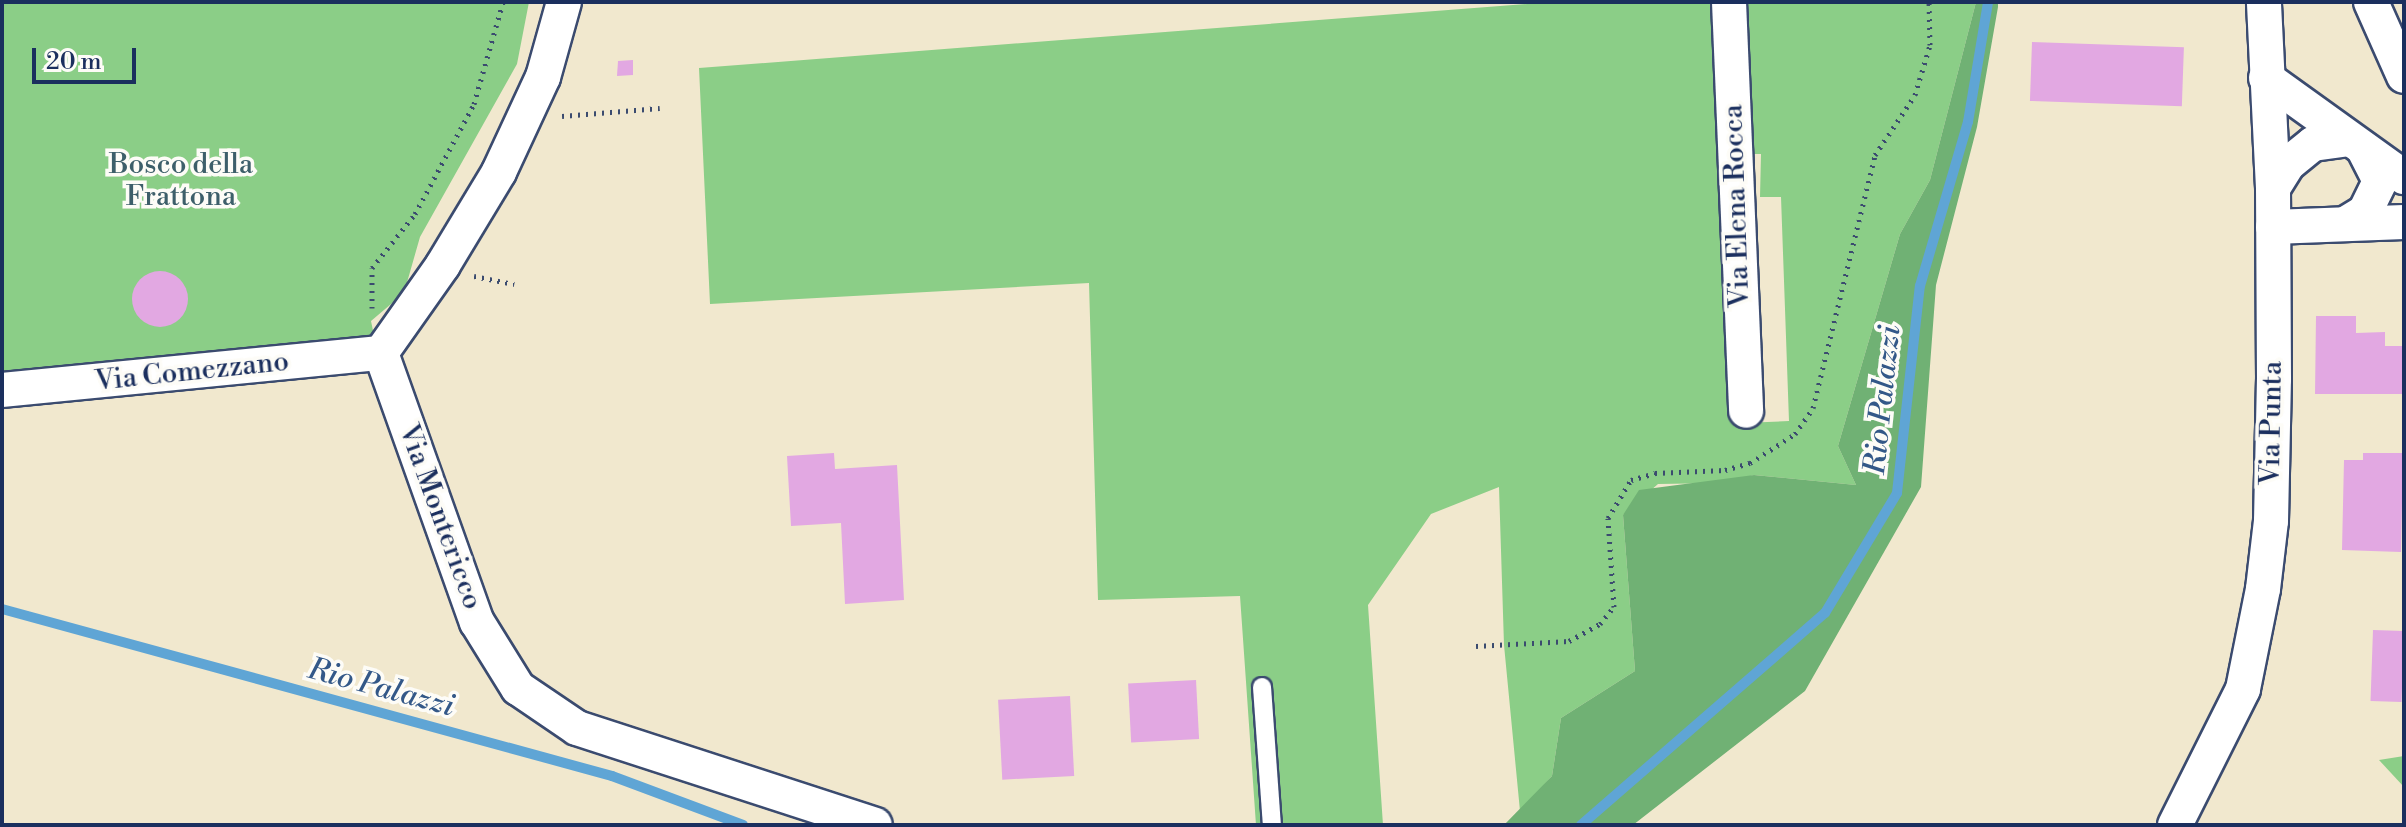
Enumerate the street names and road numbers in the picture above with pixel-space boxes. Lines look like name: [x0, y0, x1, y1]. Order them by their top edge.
street label: Via Elena Rocca: [1717, 104, 1757, 308]
street label: Via Comezzano: [93, 345, 291, 399]
street label: Via Punta: [2254, 361, 2290, 485]
street label: Via Montericco: [391, 420, 489, 614]

